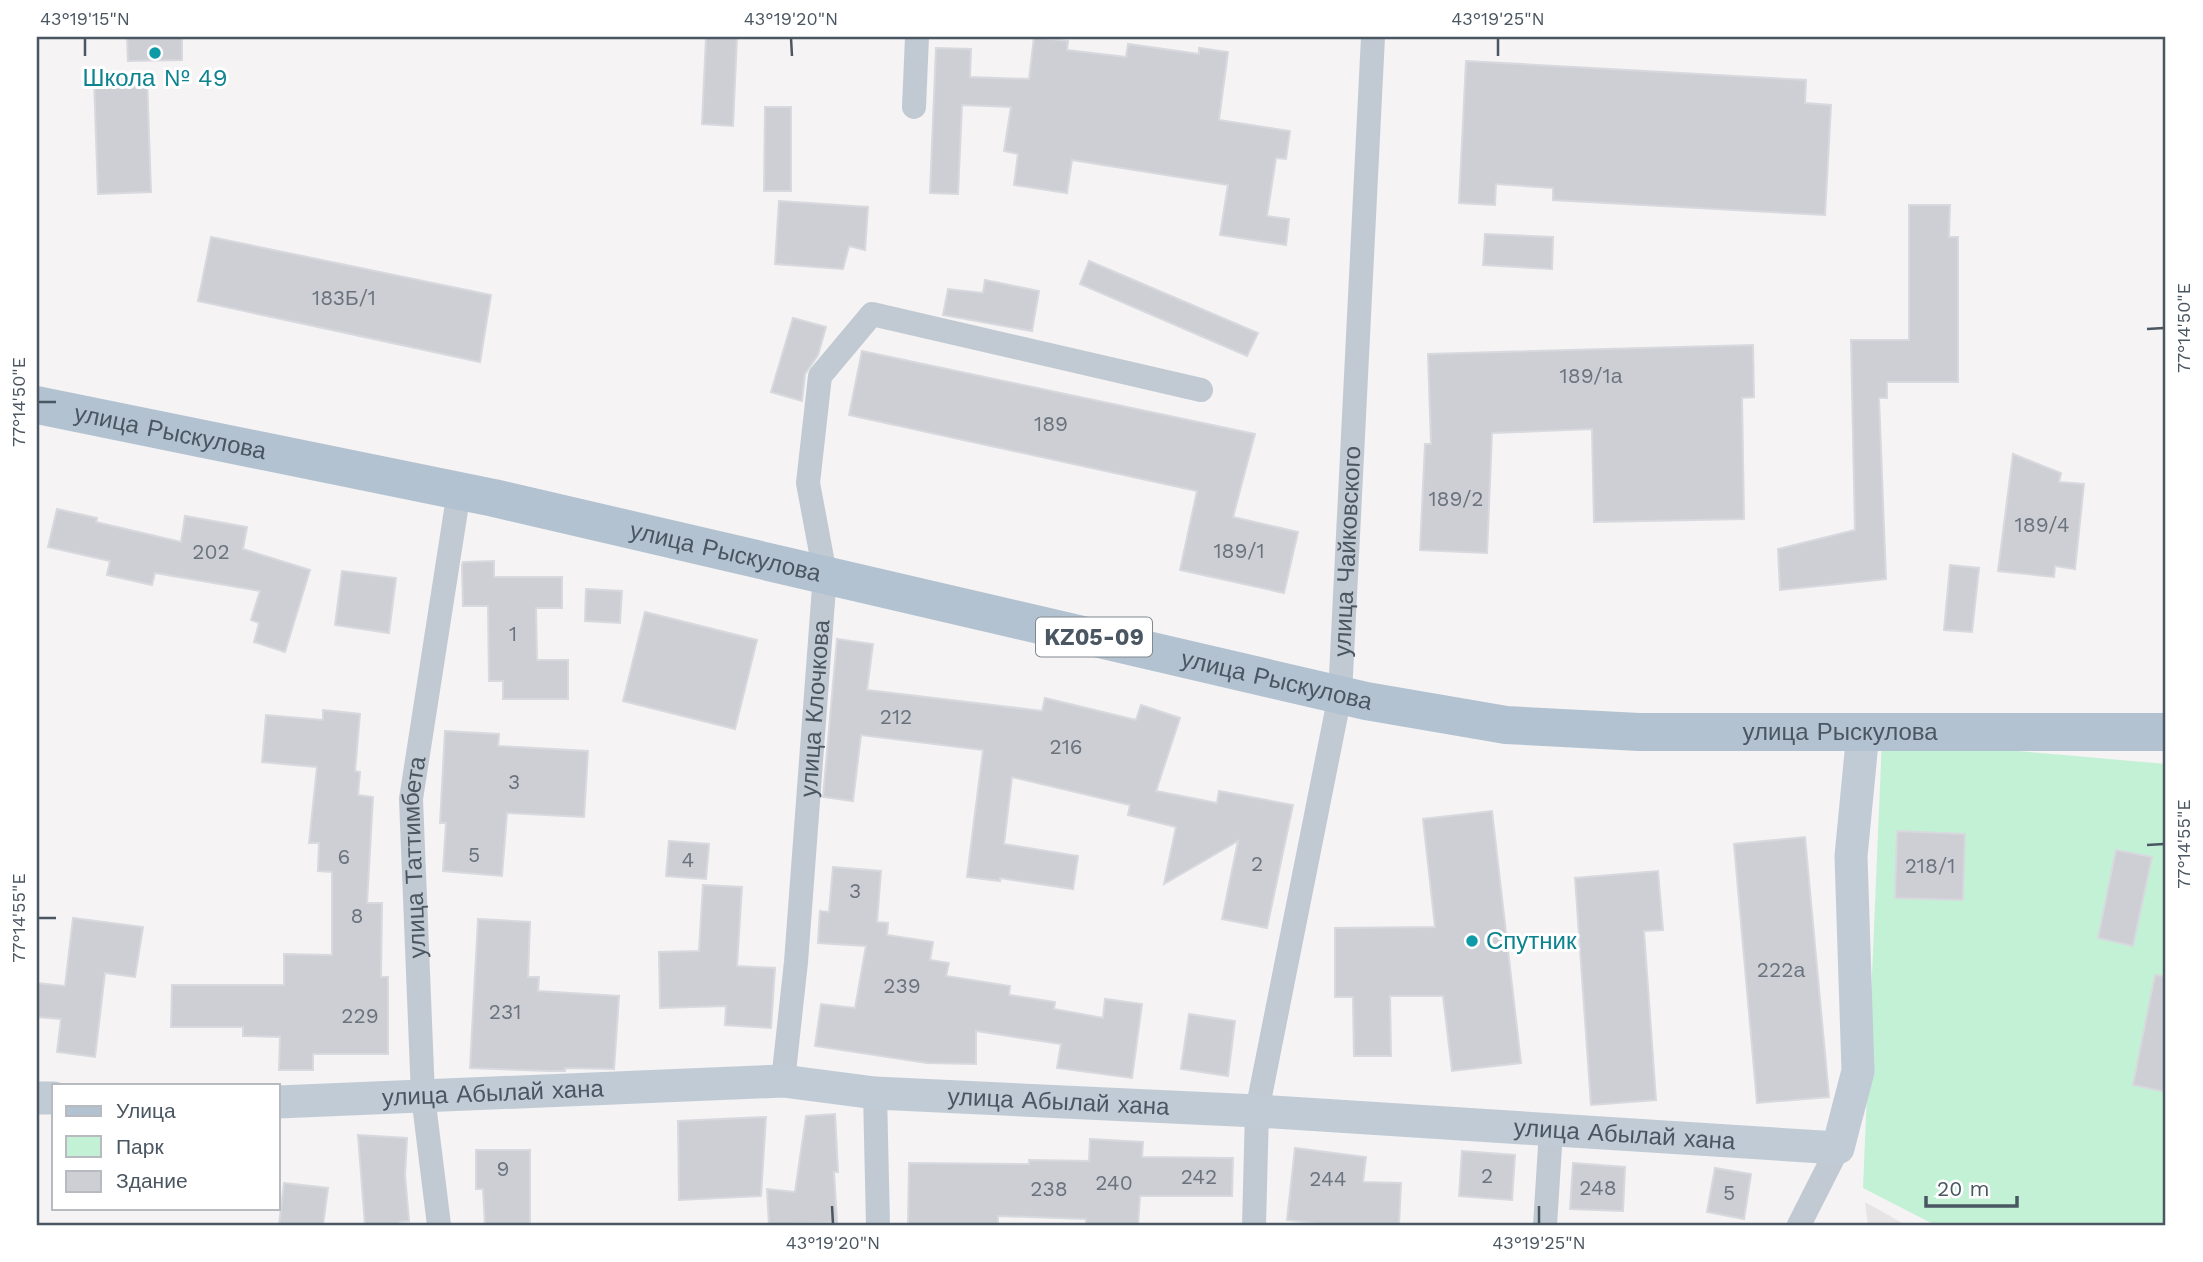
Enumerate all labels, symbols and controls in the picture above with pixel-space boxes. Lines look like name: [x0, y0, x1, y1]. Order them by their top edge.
text: 43°19'15"N: [40, 8, 130, 29]
text: 43°19'20"N: [744, 8, 838, 29]
text: 43°19'25"N: [1451, 8, 1545, 29]
marker: Школа № 49: [147, 45, 163, 61]
place label: Школа № 49: [82, 64, 228, 92]
text: 77°14'50"E: [2173, 283, 2194, 373]
house number: 183Б/1: [312, 285, 376, 310]
text: 77°14'50"E: [8, 357, 29, 447]
house number: 189/1а: [1560, 363, 1623, 388]
street label: улица Рыскулова: [72, 399, 269, 465]
house number: 189: [1034, 411, 1068, 436]
street label: улица Чайковского: [1328, 445, 1366, 658]
house number: 189/2: [1428, 486, 1484, 511]
house number: 189/4: [2015, 512, 2069, 537]
street label: улица Рыскулова: [627, 516, 824, 588]
house number: 189/1: [1213, 538, 1265, 563]
house number: 202: [192, 539, 230, 564]
street label: улица Клочкова: [794, 618, 836, 798]
road number: KZ05-09: [1036, 618, 1152, 656]
house number: 1: [509, 621, 517, 646]
street label: улица Рыскулова: [1178, 644, 1376, 716]
house number: 212: [880, 704, 912, 729]
street label: улица Рыскулова: [1742, 718, 1938, 746]
house number: 216: [1049, 734, 1083, 759]
street label: улица Таттимбета: [397, 754, 432, 959]
house number: 3: [508, 769, 520, 794]
text: 77°14'55"E: [2173, 799, 2194, 889]
house number: 5: [468, 842, 480, 867]
house number: 6: [338, 844, 350, 869]
house number: 4: [682, 847, 694, 872]
house number: 2: [1251, 851, 1263, 876]
house number: 218/1: [1905, 853, 1955, 878]
text: 77°14'55"E: [8, 873, 29, 963]
house number: 3: [849, 878, 861, 903]
house number: 8: [351, 903, 363, 928]
place label: Спутник: [1486, 927, 1577, 955]
marker: Спутник: [1464, 933, 1480, 949]
house number: 222а: [1757, 957, 1806, 982]
house number: 239: [883, 973, 921, 998]
house number: 231: [489, 999, 521, 1024]
house number: 229: [341, 1003, 379, 1028]
street label: улица Абылай хана: [381, 1074, 605, 1112]
street label: улица Абылай хана: [947, 1082, 1171, 1121]
legend: [52, 1084, 280, 1210]
text: Улица: [116, 1098, 176, 1123]
street label: улица Абылай хана: [1513, 1113, 1737, 1155]
text: Парк: [116, 1134, 164, 1159]
house number: 9: [497, 1156, 509, 1181]
house number: 2: [1481, 1163, 1493, 1188]
house number: 242: [1181, 1164, 1217, 1189]
scale bar: [1926, 1164, 2018, 1208]
house number: 244: [1309, 1166, 1347, 1191]
text: Здание: [116, 1168, 188, 1193]
house number: 240: [1095, 1170, 1133, 1195]
house number: 248: [1579, 1175, 1617, 1200]
house number: 238: [1030, 1176, 1068, 1201]
text: 20 m: [1937, 1176, 1989, 1201]
house number: 5: [1723, 1180, 1735, 1205]
text: 43°19'20"N: [786, 1232, 880, 1253]
text: 43°19'25"N: [1492, 1232, 1586, 1253]

